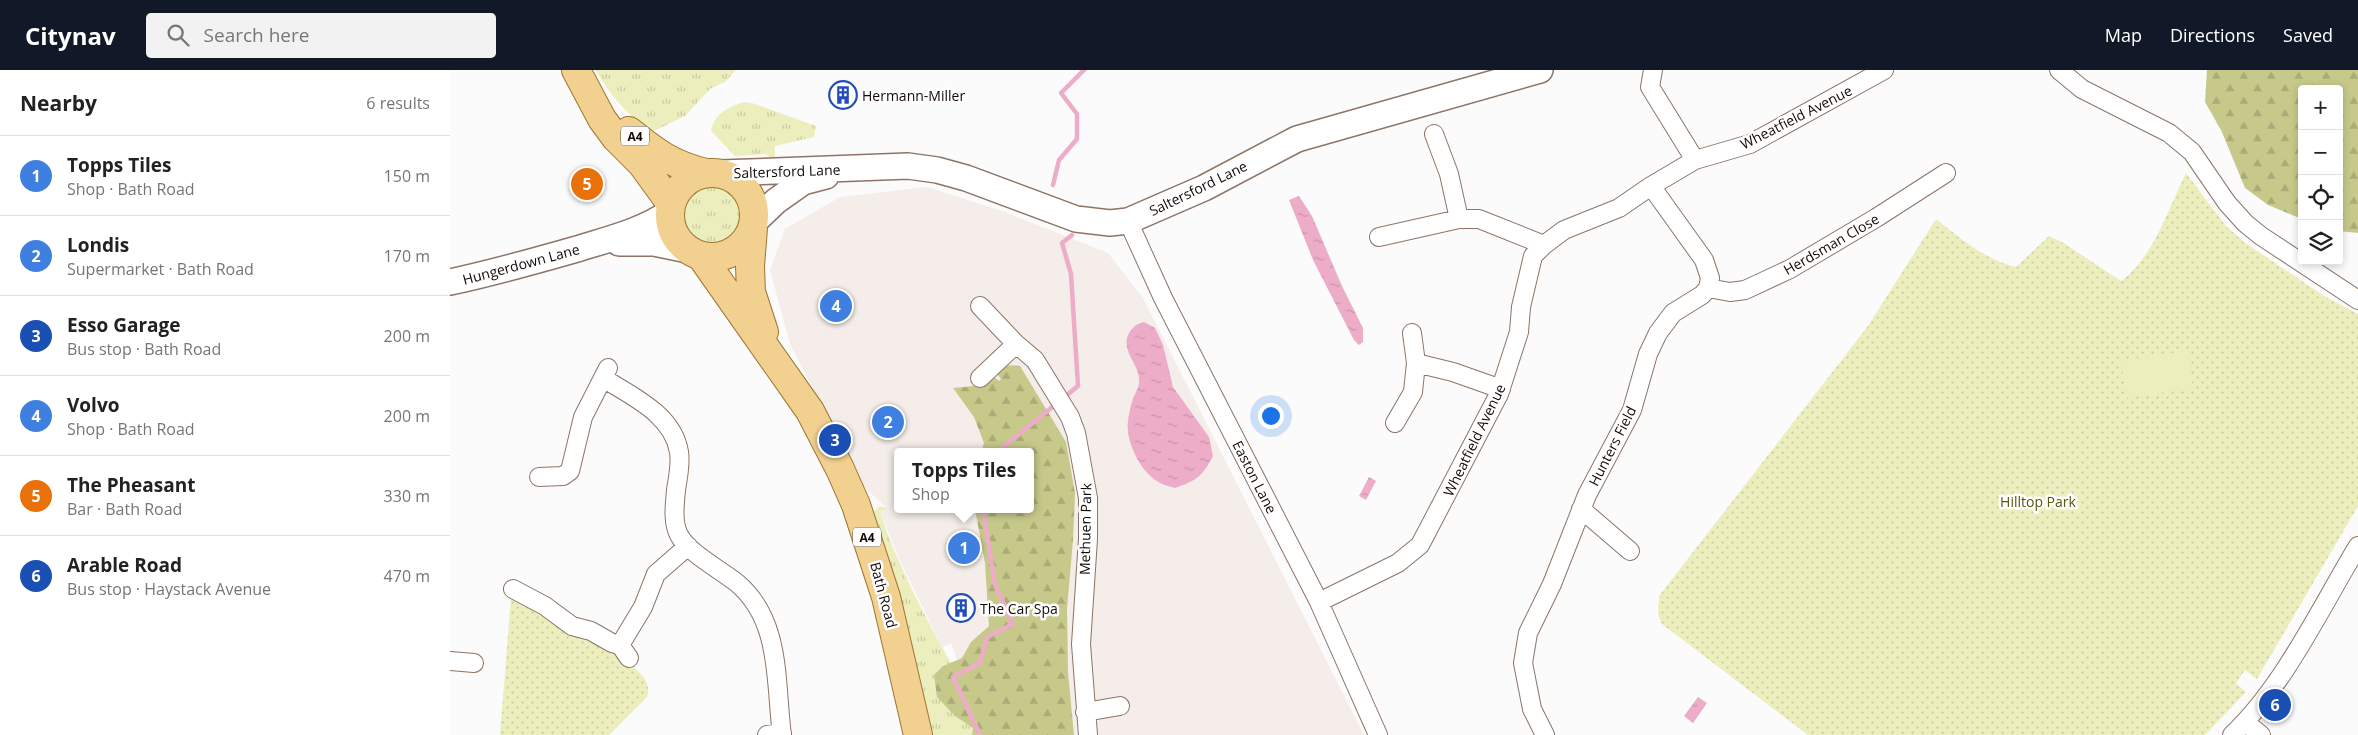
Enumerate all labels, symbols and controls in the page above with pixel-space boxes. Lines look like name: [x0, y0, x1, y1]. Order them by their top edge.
search box: [146, 13, 496, 58]
text: Citynav: [25, 19, 116, 52]
icon: search: [164, 21, 192, 49]
text: Search here: [204, 22, 309, 48]
text: Map: [2105, 23, 2142, 47]
text: Directions: [2170, 23, 2255, 47]
text: Saved: [2283, 23, 2333, 47]
building icon: Hermann-Miller: [828, 80, 858, 110]
street label: Wheatfield Avenue: [1737, 81, 1855, 153]
map controls: [2298, 85, 2343, 265]
button: +: [2298, 85, 2343, 130]
place label: Hermann-Miller: [862, 86, 965, 105]
text: Nearby: [20, 89, 97, 117]
text: 6 results: [366, 92, 430, 114]
road number: A4: [621, 126, 649, 146]
button: −: [2298, 130, 2343, 175]
text: Topps Tiles: [67, 152, 171, 178]
street label: Saltersford Lane: [1146, 156, 1250, 220]
street label: Saltersford Lane: [733, 160, 841, 182]
text: 1: [31, 165, 41, 187]
text: 150 m: [384, 165, 430, 187]
pin: 5: [571, 165, 603, 203]
button: locate: [2298, 175, 2343, 220]
text: Shop · Bath Road: [67, 178, 195, 200]
street label: Herdsman Close: [1780, 209, 1882, 279]
button: layers: [2298, 220, 2343, 265]
text: Londis: [67, 232, 129, 258]
street label: Hungerdown Lane: [460, 239, 582, 289]
text: 2: [31, 245, 41, 267]
text: 170 m: [384, 245, 430, 267]
text: Supermarket · Bath Road: [67, 258, 254, 280]
pin: 4: [820, 287, 852, 325]
text: Esso Garage: [67, 312, 181, 338]
text: 3: [31, 325, 41, 347]
text: 200 m: [384, 325, 430, 347]
text: Bus stop · Bath Road: [67, 338, 221, 360]
street label: Wheatfield Avenue: [1439, 381, 1509, 499]
text: Volvo: [67, 392, 119, 418]
pin: 2: [872, 403, 904, 441]
your location: [1258, 403, 1284, 429]
street label: Hunters Field: [1584, 403, 1640, 489]
text: 4: [31, 405, 41, 427]
text: 200 m: [384, 405, 430, 427]
text: Shop · Bath Road: [67, 418, 195, 440]
pin: 3: [819, 421, 851, 459]
street label: Easton Lane: [1229, 437, 1282, 517]
popup: [894, 448, 1034, 513]
text: Topps Tiles: [912, 457, 1016, 483]
text: The Pheasant: [67, 472, 195, 498]
street label: Methuen Park: [1075, 482, 1095, 575]
text: Shop: [912, 483, 950, 505]
text: 5: [31, 485, 41, 507]
text: 330 m: [384, 485, 430, 507]
park label: Hilltop Park: [2000, 492, 2077, 511]
text: Bar · Bath Road: [67, 498, 182, 520]
road number: A4: [853, 528, 881, 547]
pin: 1: [948, 529, 980, 567]
text: Arable Road: [67, 552, 182, 578]
street label: Bath Road: [866, 560, 902, 630]
text: 6: [31, 565, 41, 587]
text: 470 m: [384, 565, 430, 587]
text: Bus stop · Haystack Avenue: [67, 578, 271, 600]
building icon: The Car Spa: [946, 593, 976, 623]
place label: The Car Spa: [980, 599, 1058, 618]
pin: 6: [2259, 686, 2291, 724]

